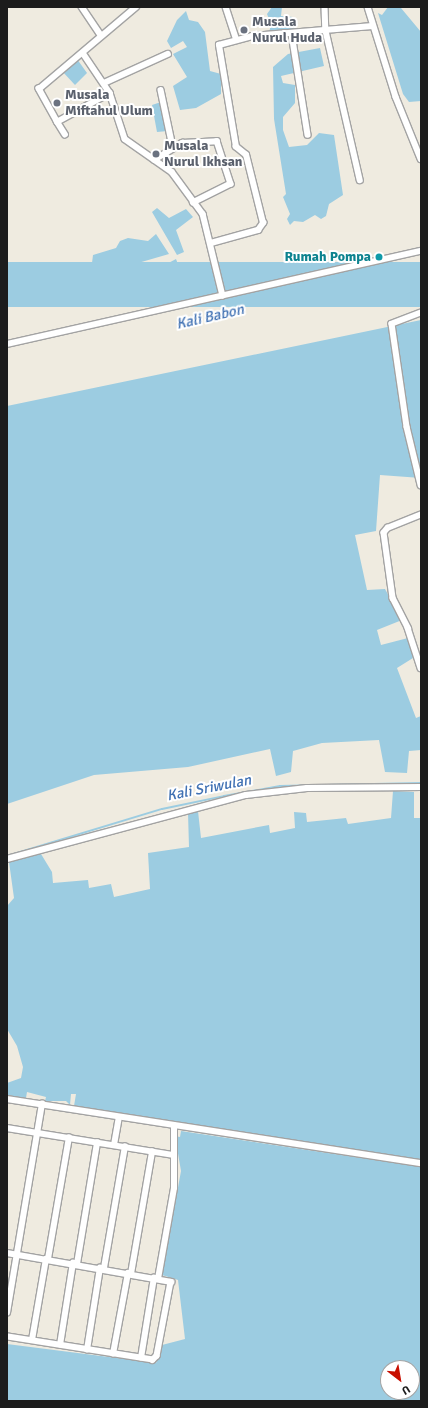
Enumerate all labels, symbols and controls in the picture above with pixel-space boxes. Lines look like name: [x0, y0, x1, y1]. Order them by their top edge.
place label: Musala Nurul Huda: [252, 14, 322, 46]
marker: Musala Nurul Huda: [239, 25, 249, 35]
place label: Musala Miftahul Ulum: [65, 87, 153, 120]
marker: Musala Miftahul Ulum: [52, 98, 62, 108]
place label: Musala Nurul Ikhsan: [164, 138, 243, 170]
marker: Musala Nurul Ikhsan: [151, 149, 161, 159]
place label: Rumah Pompa: [285, 249, 371, 265]
marker: Rumah Pompa: [374, 252, 384, 262]
water label: Kali Babon: [174, 300, 246, 334]
water label: Kali Sriwulan: [165, 771, 253, 805]
north arrow: [380, 1360, 420, 1400]
text: U: [399, 1382, 412, 1397]

